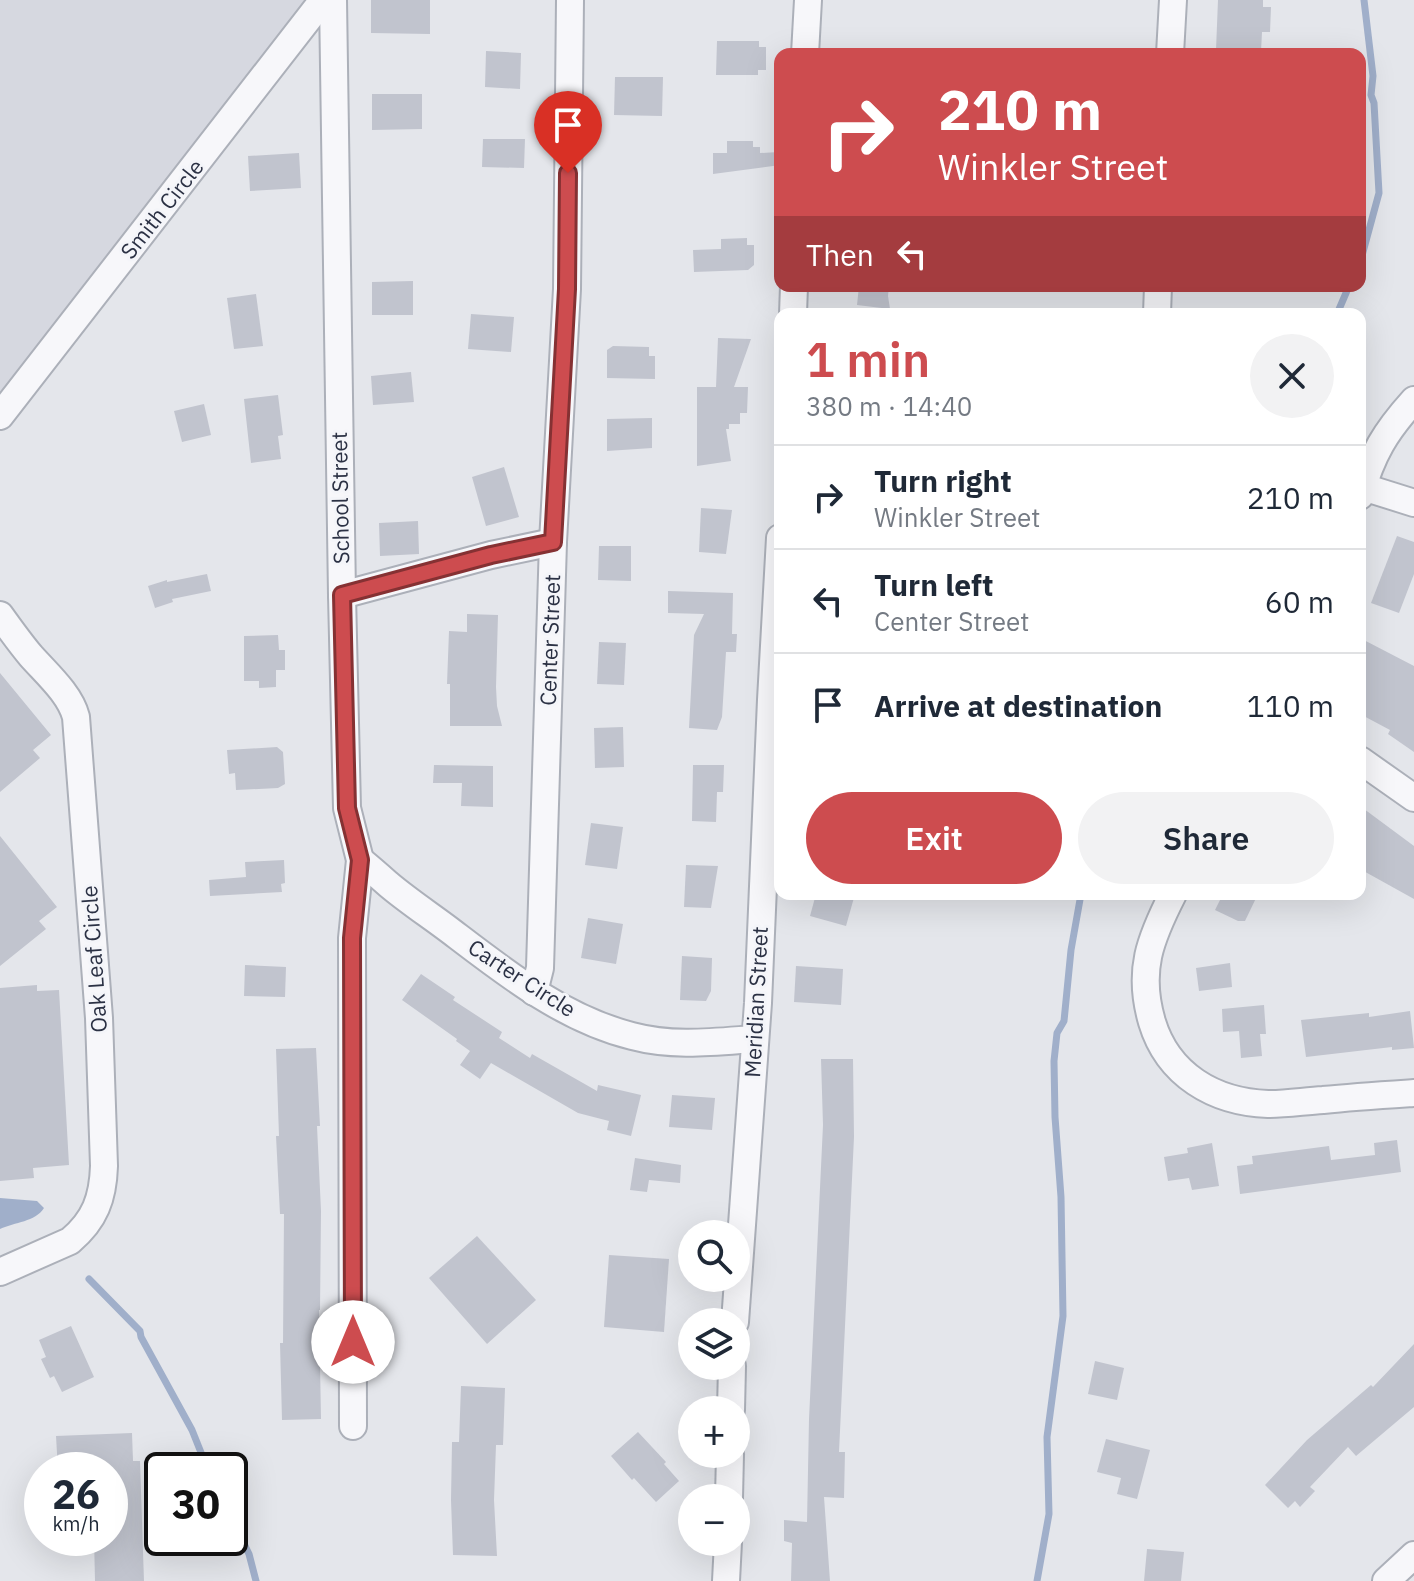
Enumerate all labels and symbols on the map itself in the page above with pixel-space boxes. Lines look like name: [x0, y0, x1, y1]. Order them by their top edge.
pin: [534, 91, 602, 173]
street label: Smith Circle: [113, 153, 210, 265]
street label: School Street: [324, 432, 355, 565]
street label: Center Street: [533, 574, 566, 706]
street label: Oak Leaf Circle: [74, 885, 113, 1034]
street label: Meridian Street: [737, 926, 774, 1078]
street label: Carter Circle: [463, 932, 582, 1023]
position arrow: [311, 1300, 395, 1384]
speed limit sign: 30: [144, 1452, 248, 1556]

